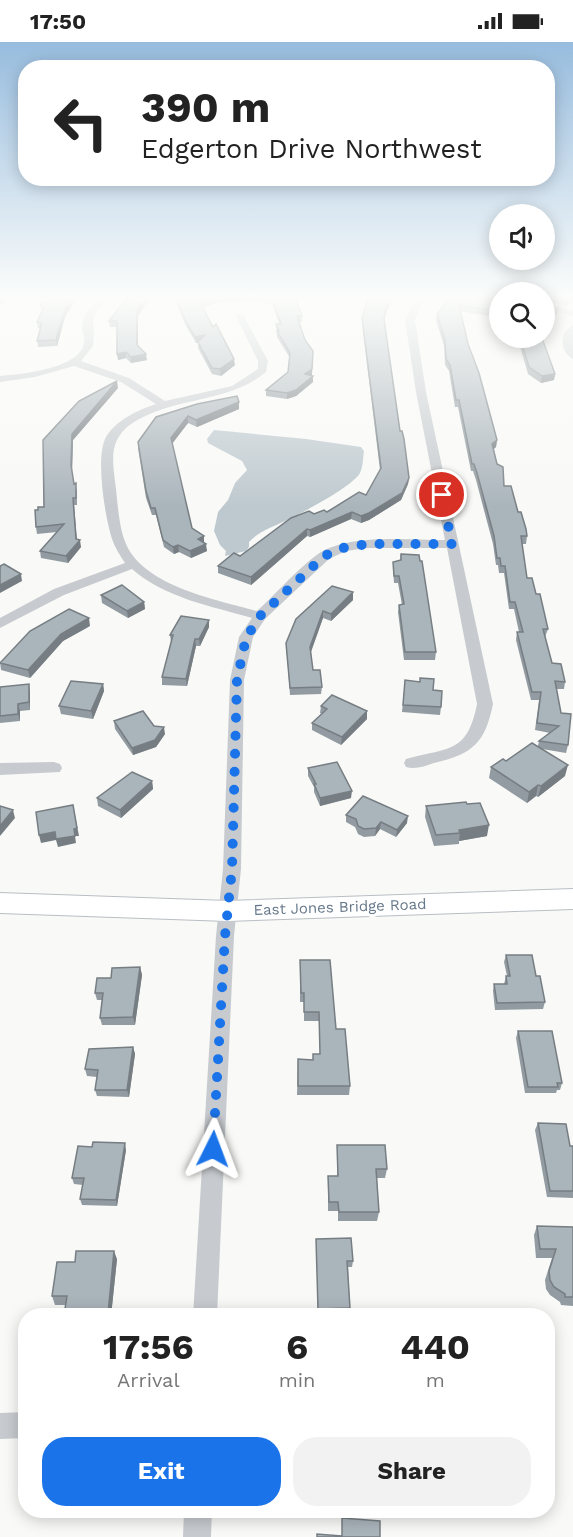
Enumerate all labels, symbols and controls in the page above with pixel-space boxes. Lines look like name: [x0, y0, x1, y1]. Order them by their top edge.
text: 17:50: [30, 9, 86, 34]
text: 390 m: [141, 83, 270, 132]
icon: left: [42, 84, 120, 162]
text: Edgerton Drive Northwest: [141, 133, 482, 165]
map controls: [489, 204, 555, 348]
button: sound: [489, 204, 555, 270]
button: search: [489, 282, 555, 348]
pin: [416, 469, 467, 520]
icon: arrive: [425, 478, 458, 511]
street label: East Jones Bridge Road: [253, 895, 427, 919]
position arrow: [181, 1117, 245, 1181]
text: 17:56: [103, 1326, 194, 1368]
text: 6: [286, 1326, 308, 1368]
text: 440: [400, 1326, 470, 1368]
text: Arrival: [117, 1368, 180, 1392]
text: min: [279, 1368, 315, 1392]
text: m: [426, 1368, 445, 1392]
button: Exit: [42, 1437, 281, 1506]
button: Share: [293, 1437, 531, 1506]

